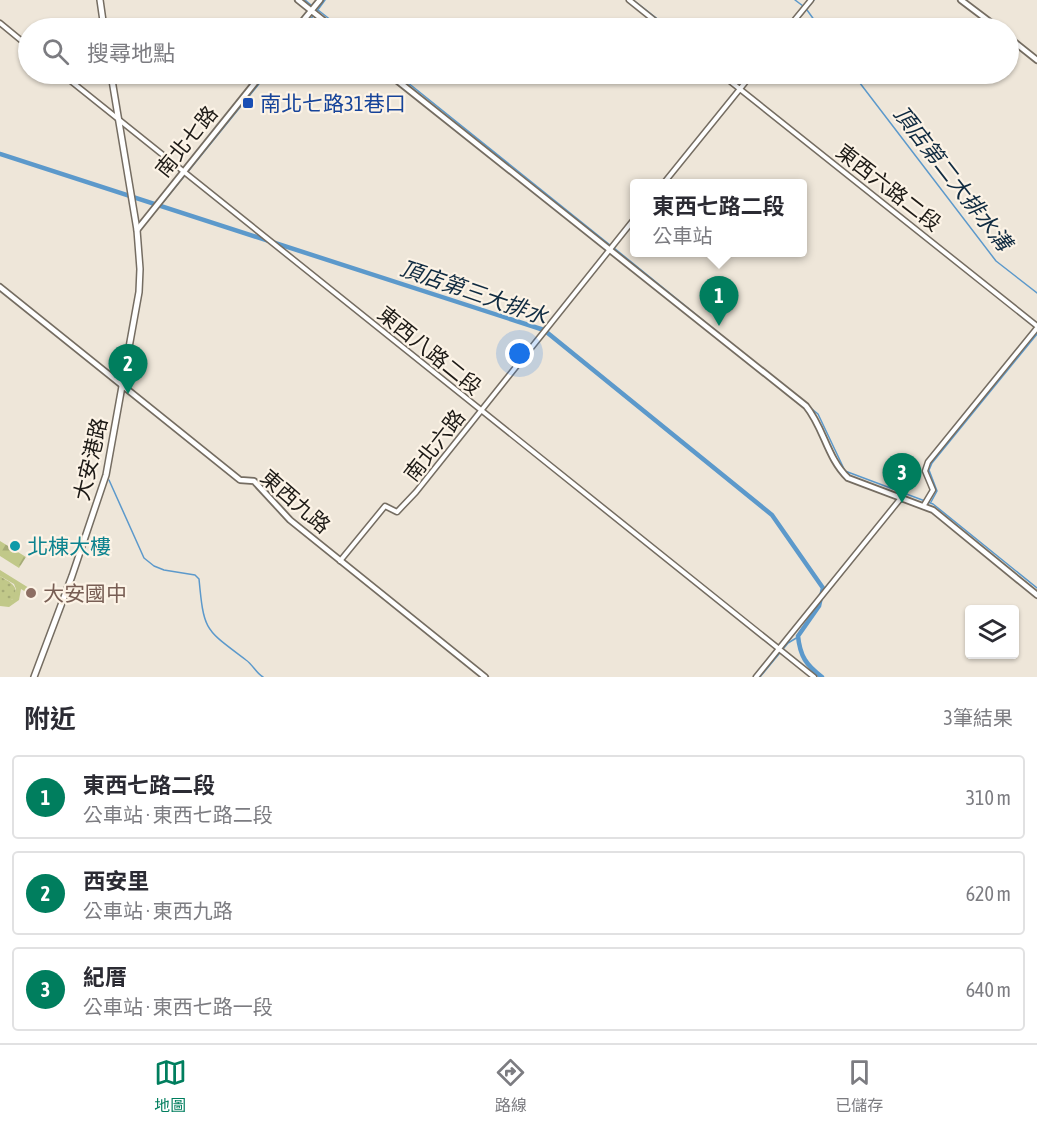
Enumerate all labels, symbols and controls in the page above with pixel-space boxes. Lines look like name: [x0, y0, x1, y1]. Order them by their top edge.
search box: [18, 18, 1019, 84]
icon: search: [39, 35, 72, 68]
text: 搜尋地點: [87, 40, 175, 66]
place label: 南北七路31巷口: [260, 91, 406, 115]
marker: 南北七路31巷口: [241, 96, 255, 110]
street label: 南北七路: [150, 101, 222, 181]
water label: 頂店第二大排水溝: [889, 101, 1019, 258]
street label: 東西六路二段: [832, 139, 946, 235]
popup: [630, 179, 807, 257]
text: 東西七路二段: [652, 193, 785, 219]
text: 公車站: [652, 224, 712, 247]
water label: 頂店第三大排水: [397, 255, 552, 330]
pin: 1: [700, 276, 738, 326]
street label: 東西八路二段: [373, 301, 487, 399]
your location: [505, 339, 534, 368]
pin: 2: [108, 344, 148, 394]
street label: 南北六路: [399, 405, 469, 485]
street label: 大安港路: [69, 415, 111, 503]
pin: 3: [882, 454, 922, 503]
street label: 東西九路: [256, 464, 336, 538]
place label: 北棟大樓: [27, 534, 111, 558]
marker: 北棟大樓: [8, 539, 22, 553]
place label: 大安國中: [43, 581, 127, 605]
marker: 大安國中: [24, 586, 38, 600]
map controls: [965, 605, 1019, 659]
button: layers: [965, 605, 1019, 659]
text: 附近: [24, 704, 76, 734]
text: 3筆結果: [944, 706, 1013, 729]
text: 東西七路二段: [83, 772, 215, 798]
text: 1: [41, 786, 50, 809]
text: 310 m: [966, 786, 1011, 809]
text: 公車站 · 東西七路二段: [83, 803, 273, 826]
text: 西安里: [83, 868, 149, 894]
text: 2: [41, 882, 50, 905]
text: 620 m: [966, 882, 1011, 905]
text: 公車站 · 東西九路: [83, 899, 233, 922]
text: 紀厝: [83, 964, 127, 990]
text: 3: [41, 978, 50, 1001]
text: 640 m: [966, 978, 1011, 1001]
text: 公車站 · 東西七路一段: [83, 995, 273, 1018]
tab: 地圖: [154, 1056, 187, 1116]
tab: 路線: [494, 1056, 527, 1116]
tab: 已儲存: [835, 1056, 883, 1116]

